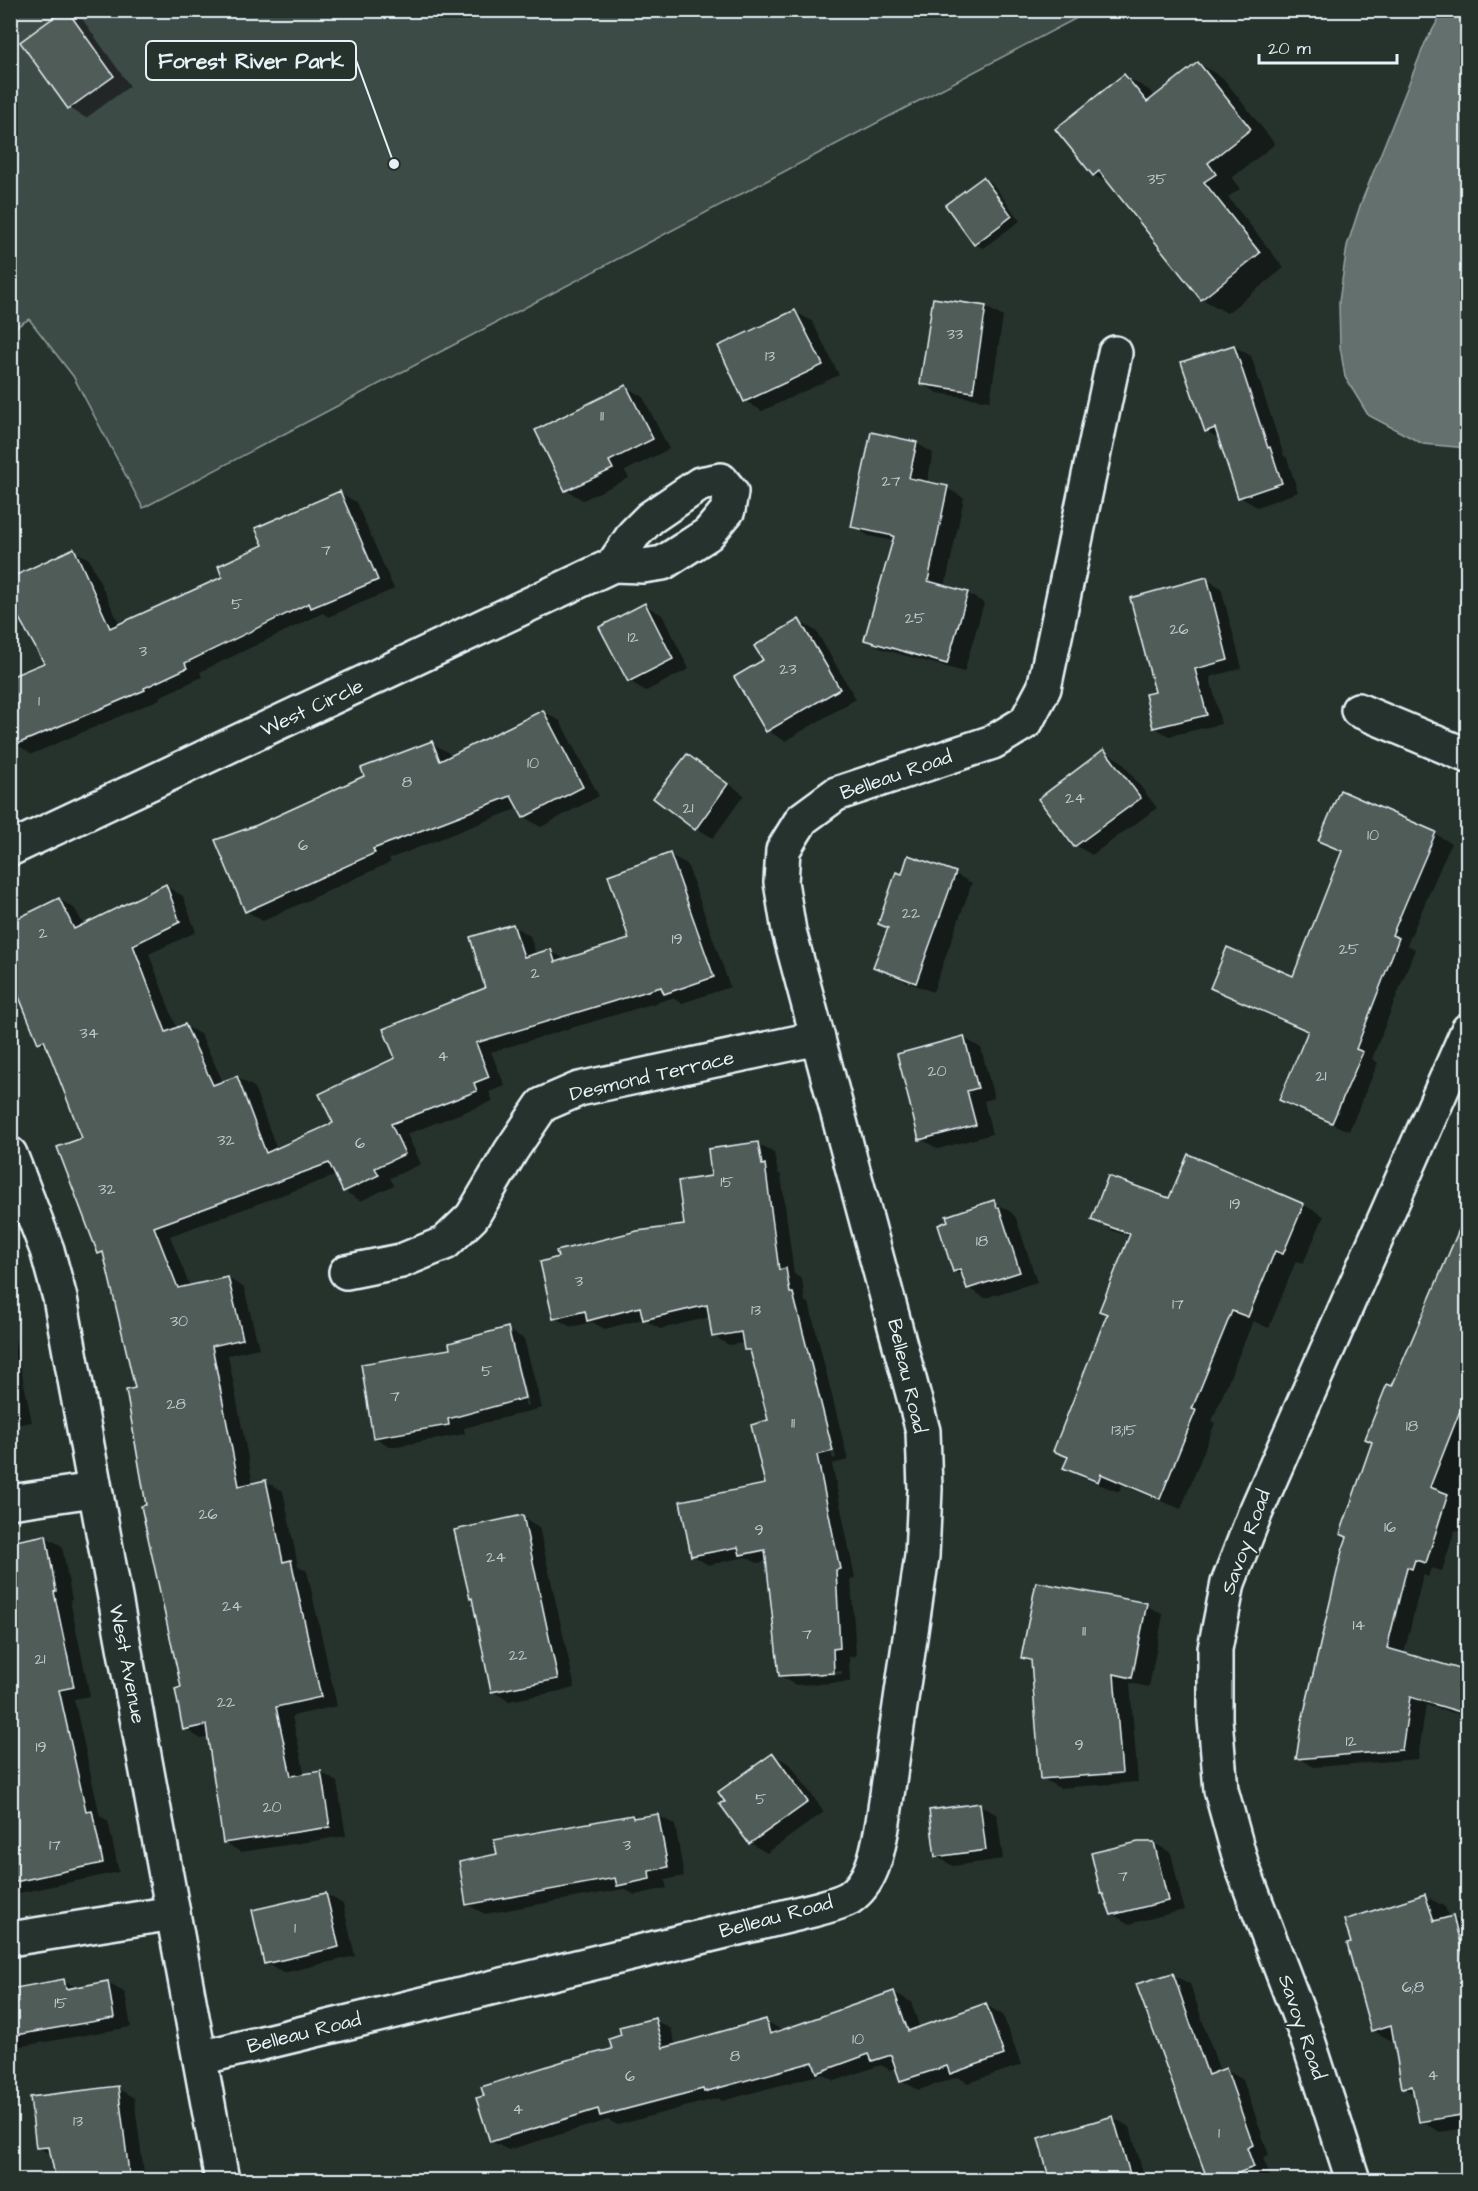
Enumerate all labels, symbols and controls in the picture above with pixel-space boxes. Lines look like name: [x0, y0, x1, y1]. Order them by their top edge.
scale bar: [1259, 27, 1397, 65]
text: 20 m: [1268, 36, 1311, 61]
callout: Forest River Park: [146, 41, 356, 80]
text: Forest River Park: [158, 47, 344, 76]
house number: 35: [1147, 168, 1167, 190]
house number: 33: [947, 323, 963, 345]
house number: 13: [765, 345, 775, 367]
house number: 11: [600, 405, 604, 427]
house number: 27: [882, 470, 901, 492]
house number: 7: [321, 539, 331, 561]
house number: 5: [231, 593, 243, 615]
house number: 25: [905, 607, 926, 629]
house number: 26: [1169, 618, 1189, 640]
house number: 12: [627, 626, 639, 648]
house number: 3: [139, 640, 147, 662]
house number: 23: [779, 658, 797, 680]
street label: West Circle: [256, 672, 368, 744]
house number: 1: [38, 690, 40, 712]
street label: Belleau Road: [836, 743, 956, 807]
house number: 10: [527, 752, 539, 774]
house number: 8: [402, 771, 412, 793]
house number: 24: [1065, 787, 1085, 809]
house number: 21: [682, 797, 694, 819]
house number: 10: [1367, 824, 1379, 846]
house number: 6: [298, 834, 308, 856]
house number: 22: [902, 902, 920, 924]
house number: 2: [38, 922, 48, 944]
house number: 19: [671, 928, 683, 950]
house number: 25: [1339, 938, 1360, 960]
house number: 2: [530, 962, 540, 984]
house number: 34: [79, 1022, 99, 1044]
street label: Desmond Terrace: [567, 1043, 737, 1109]
house number: 4: [438, 1045, 449, 1067]
house number: 20: [927, 1060, 947, 1082]
house number: 21: [1315, 1065, 1327, 1087]
house number: 32: [217, 1129, 235, 1151]
house number: 6: [355, 1132, 365, 1154]
house number: 15: [720, 1171, 734, 1193]
house number: 32: [98, 1178, 116, 1200]
house number: 19: [1229, 1193, 1241, 1215]
house number: 18: [976, 1230, 988, 1252]
house number: 3: [575, 1270, 583, 1292]
house number: 17: [1172, 1293, 1184, 1315]
house number: 13: [751, 1299, 761, 1321]
house number: 30: [170, 1310, 188, 1332]
street label: Belleau Road: [880, 1316, 934, 1436]
house number: 5: [481, 1360, 493, 1382]
house number: 7: [390, 1385, 400, 1407]
house number: 28: [166, 1393, 186, 1415]
house number: 11: [791, 1412, 795, 1434]
house number: 18: [1406, 1415, 1418, 1437]
house number: 13;15: [1111, 1419, 1137, 1441]
street label: Savoy Road: [1214, 1486, 1279, 1599]
house number: 26: [198, 1503, 218, 1525]
house number: 16: [1384, 1516, 1396, 1538]
house number: 9: [754, 1519, 764, 1541]
house number: 24: [486, 1546, 506, 1568]
house number: 24: [222, 1595, 242, 1617]
street label: West Avenue: [102, 1602, 152, 1726]
house number: 14: [1353, 1614, 1366, 1636]
house number: 11: [1082, 1620, 1086, 1642]
house number: 7: [802, 1623, 812, 1645]
house number: 22: [509, 1644, 527, 1666]
house number: 21: [34, 1648, 46, 1670]
house number: 22: [217, 1691, 235, 1713]
house number: 12: [1345, 1730, 1357, 1752]
house number: 9: [1074, 1734, 1084, 1756]
house number: 19: [35, 1736, 47, 1758]
house number: 5: [755, 1788, 767, 1810]
house number: 20: [262, 1796, 282, 1818]
house number: 17: [49, 1834, 61, 1856]
house number: 3: [623, 1834, 631, 1856]
house number: 7: [1118, 1865, 1128, 1887]
street label: Belleau Road: [716, 1888, 836, 1946]
house number: 1: [294, 1917, 296, 1939]
street label: Savoy Road: [1270, 1971, 1333, 2084]
house number: 6;8: [1402, 1976, 1424, 1998]
house number: 15: [54, 1992, 68, 2014]
street label: Belleau Road: [244, 2005, 364, 2061]
house number: 10: [852, 2028, 864, 2050]
house number: 8: [730, 2045, 740, 2067]
house number: 4: [1428, 2064, 1439, 2086]
house number: 6: [625, 2065, 635, 2087]
house number: 4: [513, 2098, 524, 2120]
house number: 13: [73, 2110, 83, 2132]
house number: 1: [1218, 2122, 1220, 2144]

